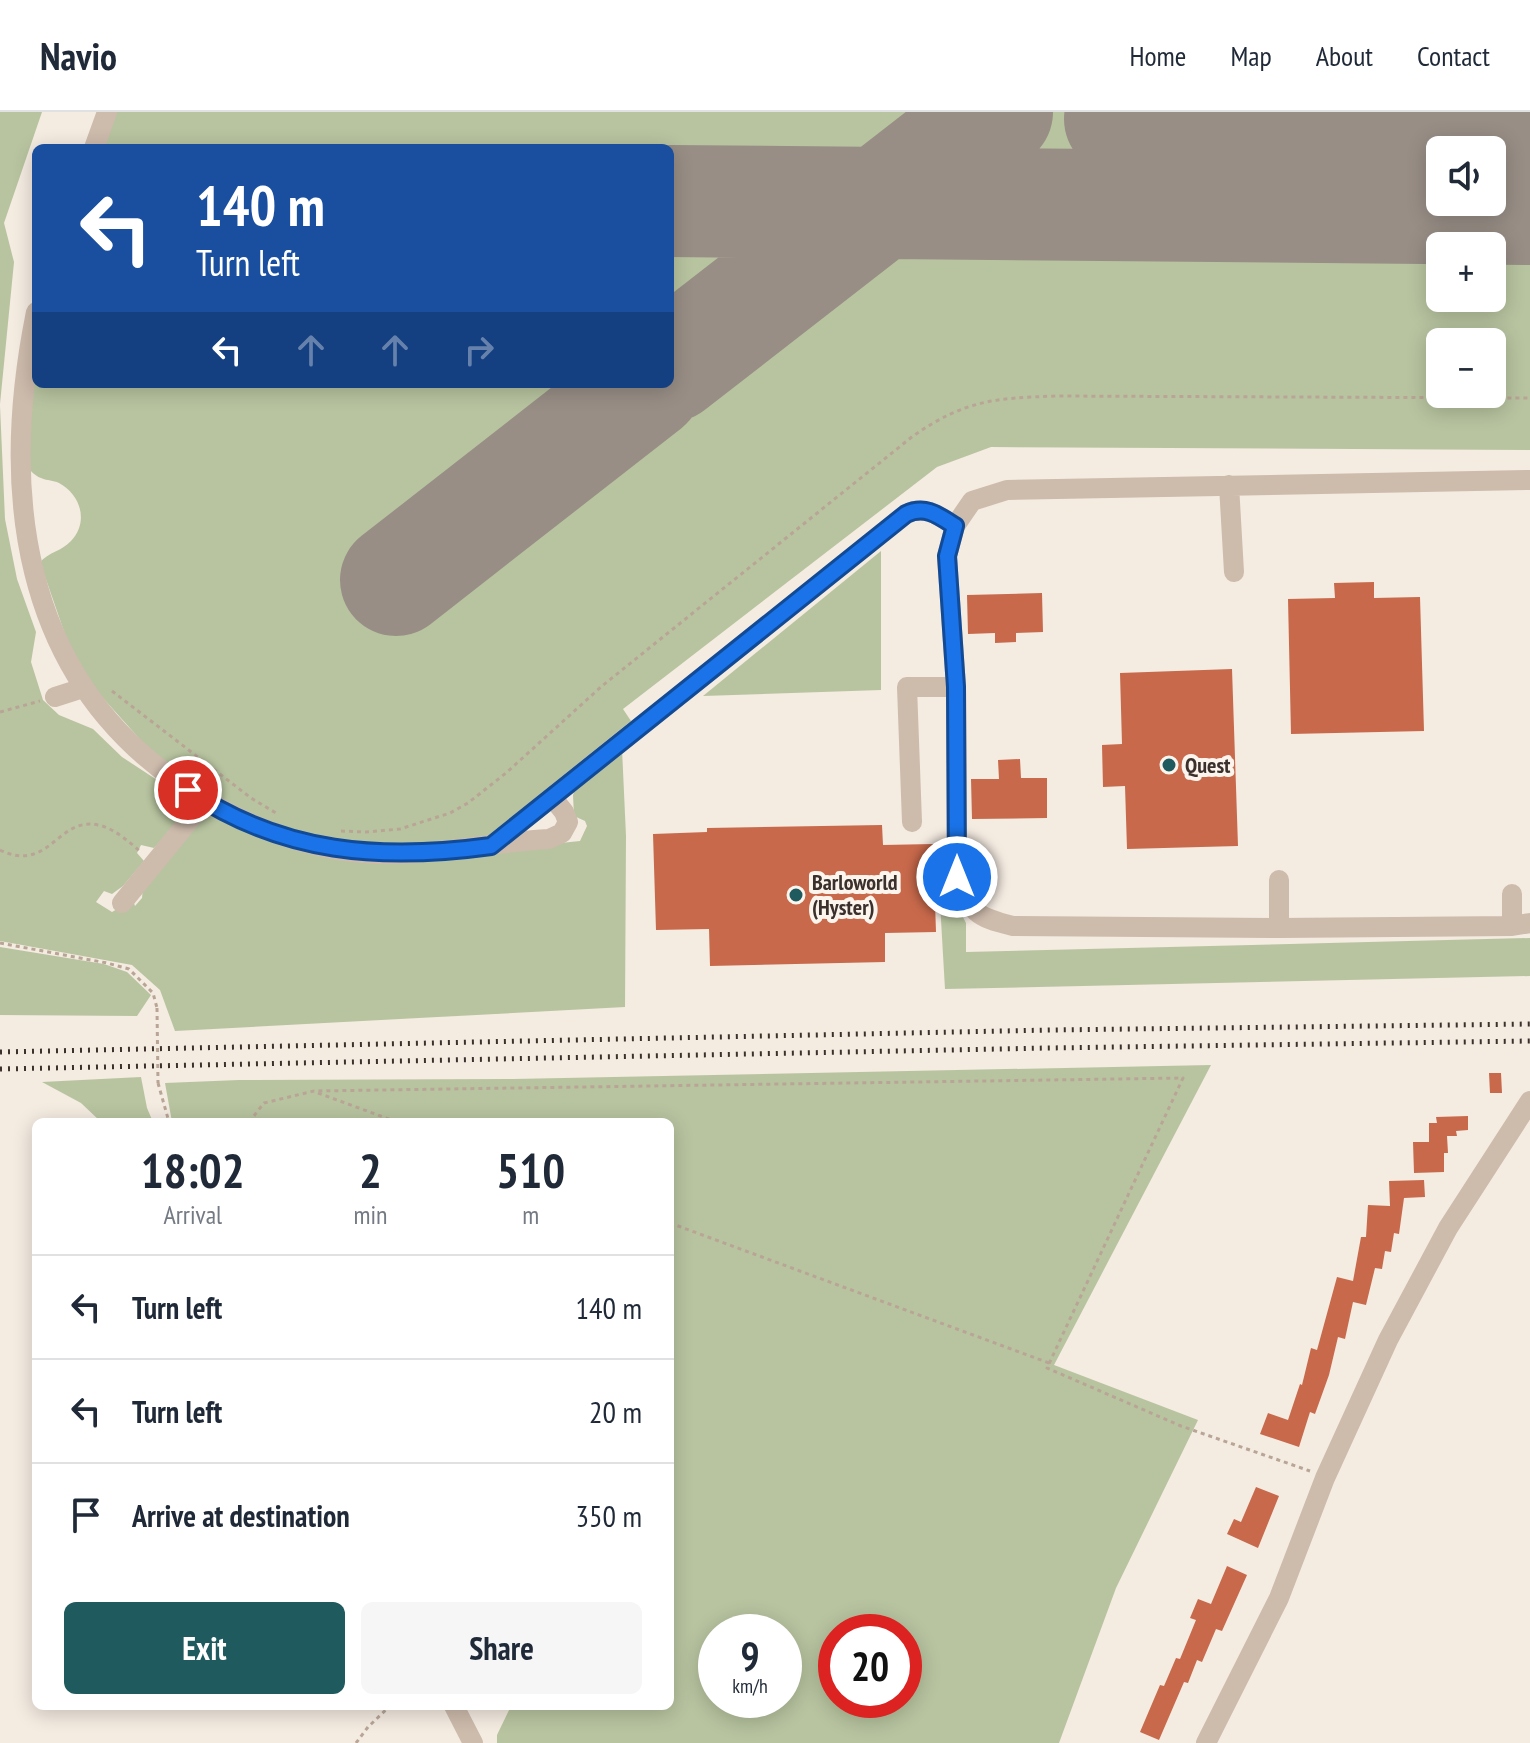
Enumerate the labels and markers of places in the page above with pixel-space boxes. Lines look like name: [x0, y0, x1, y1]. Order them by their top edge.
place label: Quest: [1185, 751, 1231, 779]
pin: [154, 756, 222, 824]
marker: Quest: [1160, 756, 1178, 774]
place label: Barloworld (Hyster): [812, 868, 898, 921]
marker: Barloworld (Hyster): [787, 886, 805, 904]

